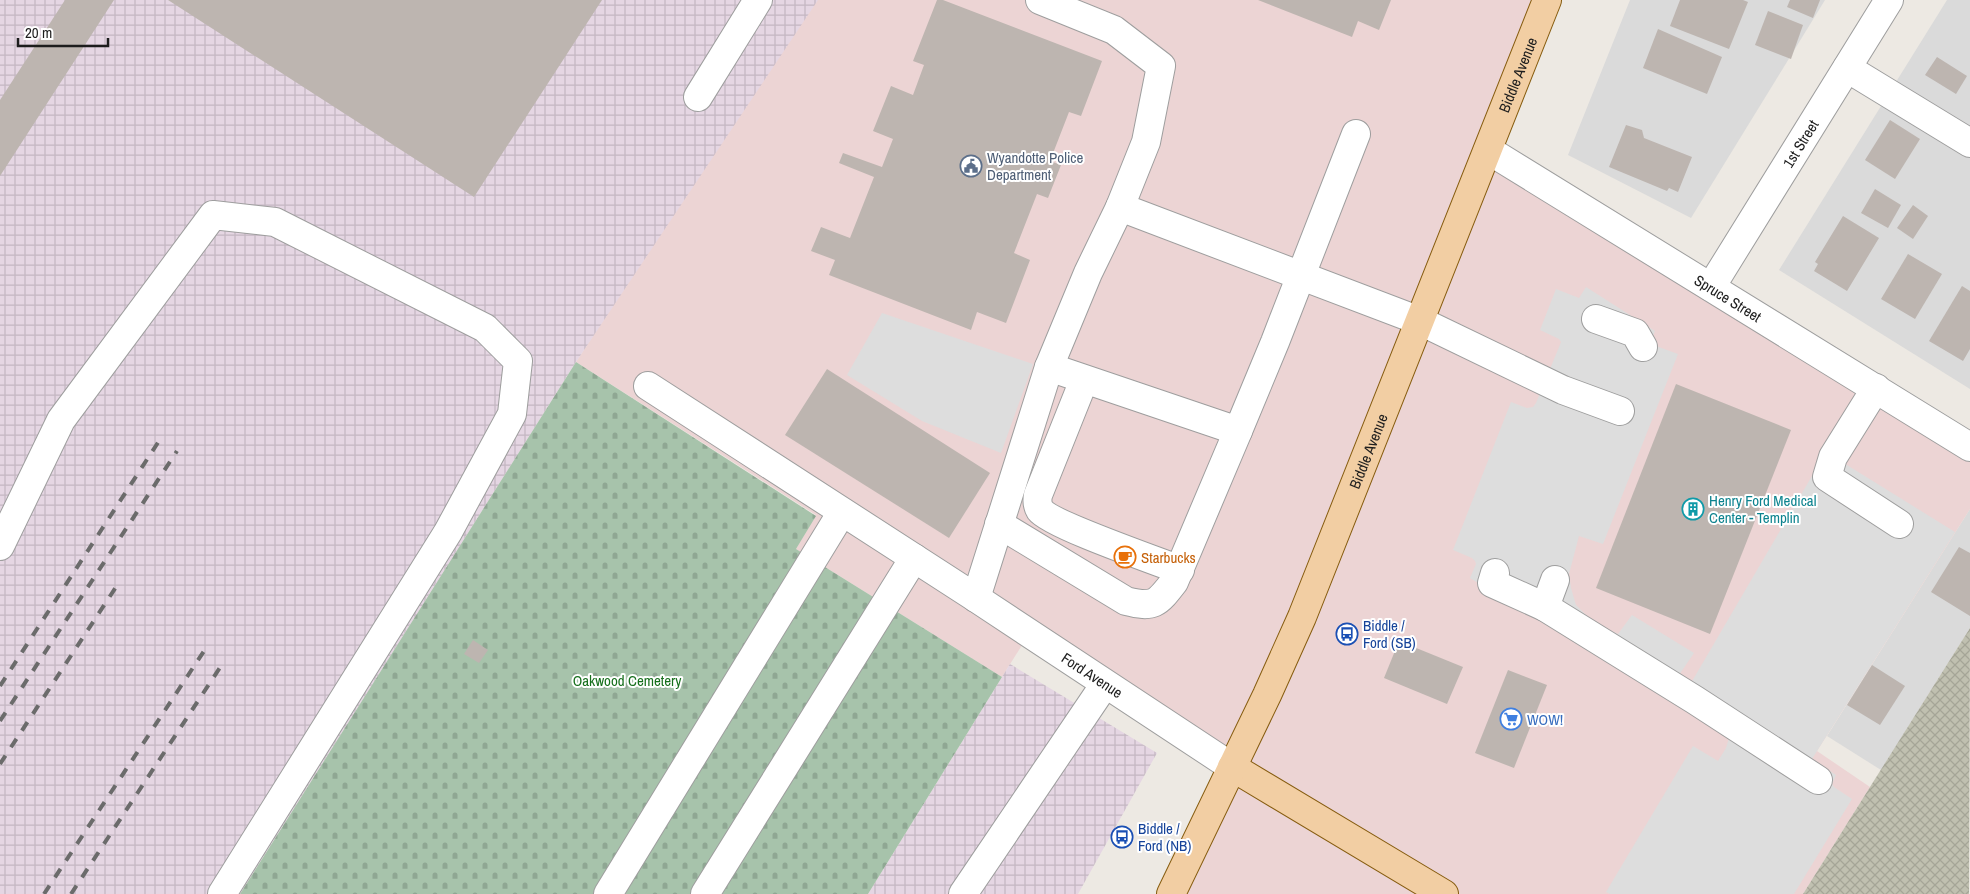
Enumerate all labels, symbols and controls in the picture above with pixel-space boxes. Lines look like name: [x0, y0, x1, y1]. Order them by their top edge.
scale bar: [18, 15, 108, 47]
text: 20 m: [25, 22, 52, 43]
street label: Biddle Avenue: [1493, 34, 1542, 115]
street label: 1st Street: [1777, 115, 1823, 171]
place label: Wyandotte Police Department: [987, 147, 1083, 185]
public building icon: Wyandotte Police Department: [959, 154, 983, 178]
street label: Spruce Street: [1691, 269, 1766, 327]
street label: Biddle Avenue: [1344, 410, 1392, 492]
place label: Henry Ford Medical Center - Templin: [1709, 490, 1816, 528]
building icon: Henry Ford Medical Center - Templin: [1681, 497, 1705, 521]
cafe icon: Starbucks: [1113, 545, 1137, 569]
place label: Starbucks: [1141, 547, 1196, 568]
place label: Biddle / Ford (SB): [1363, 615, 1416, 653]
bus stop icon: Biddle / Ford (SB): [1335, 622, 1359, 646]
street label: Ford Avenue: [1058, 647, 1127, 703]
park label: Oakwood Cemetery: [573, 670, 682, 691]
supermarket icon: WOW!: [1499, 707, 1523, 731]
place label: WOW!: [1527, 709, 1563, 730]
place label: Biddle / Ford (NB): [1138, 818, 1191, 856]
bus stop icon: Biddle / Ford (NB): [1110, 825, 1134, 849]

